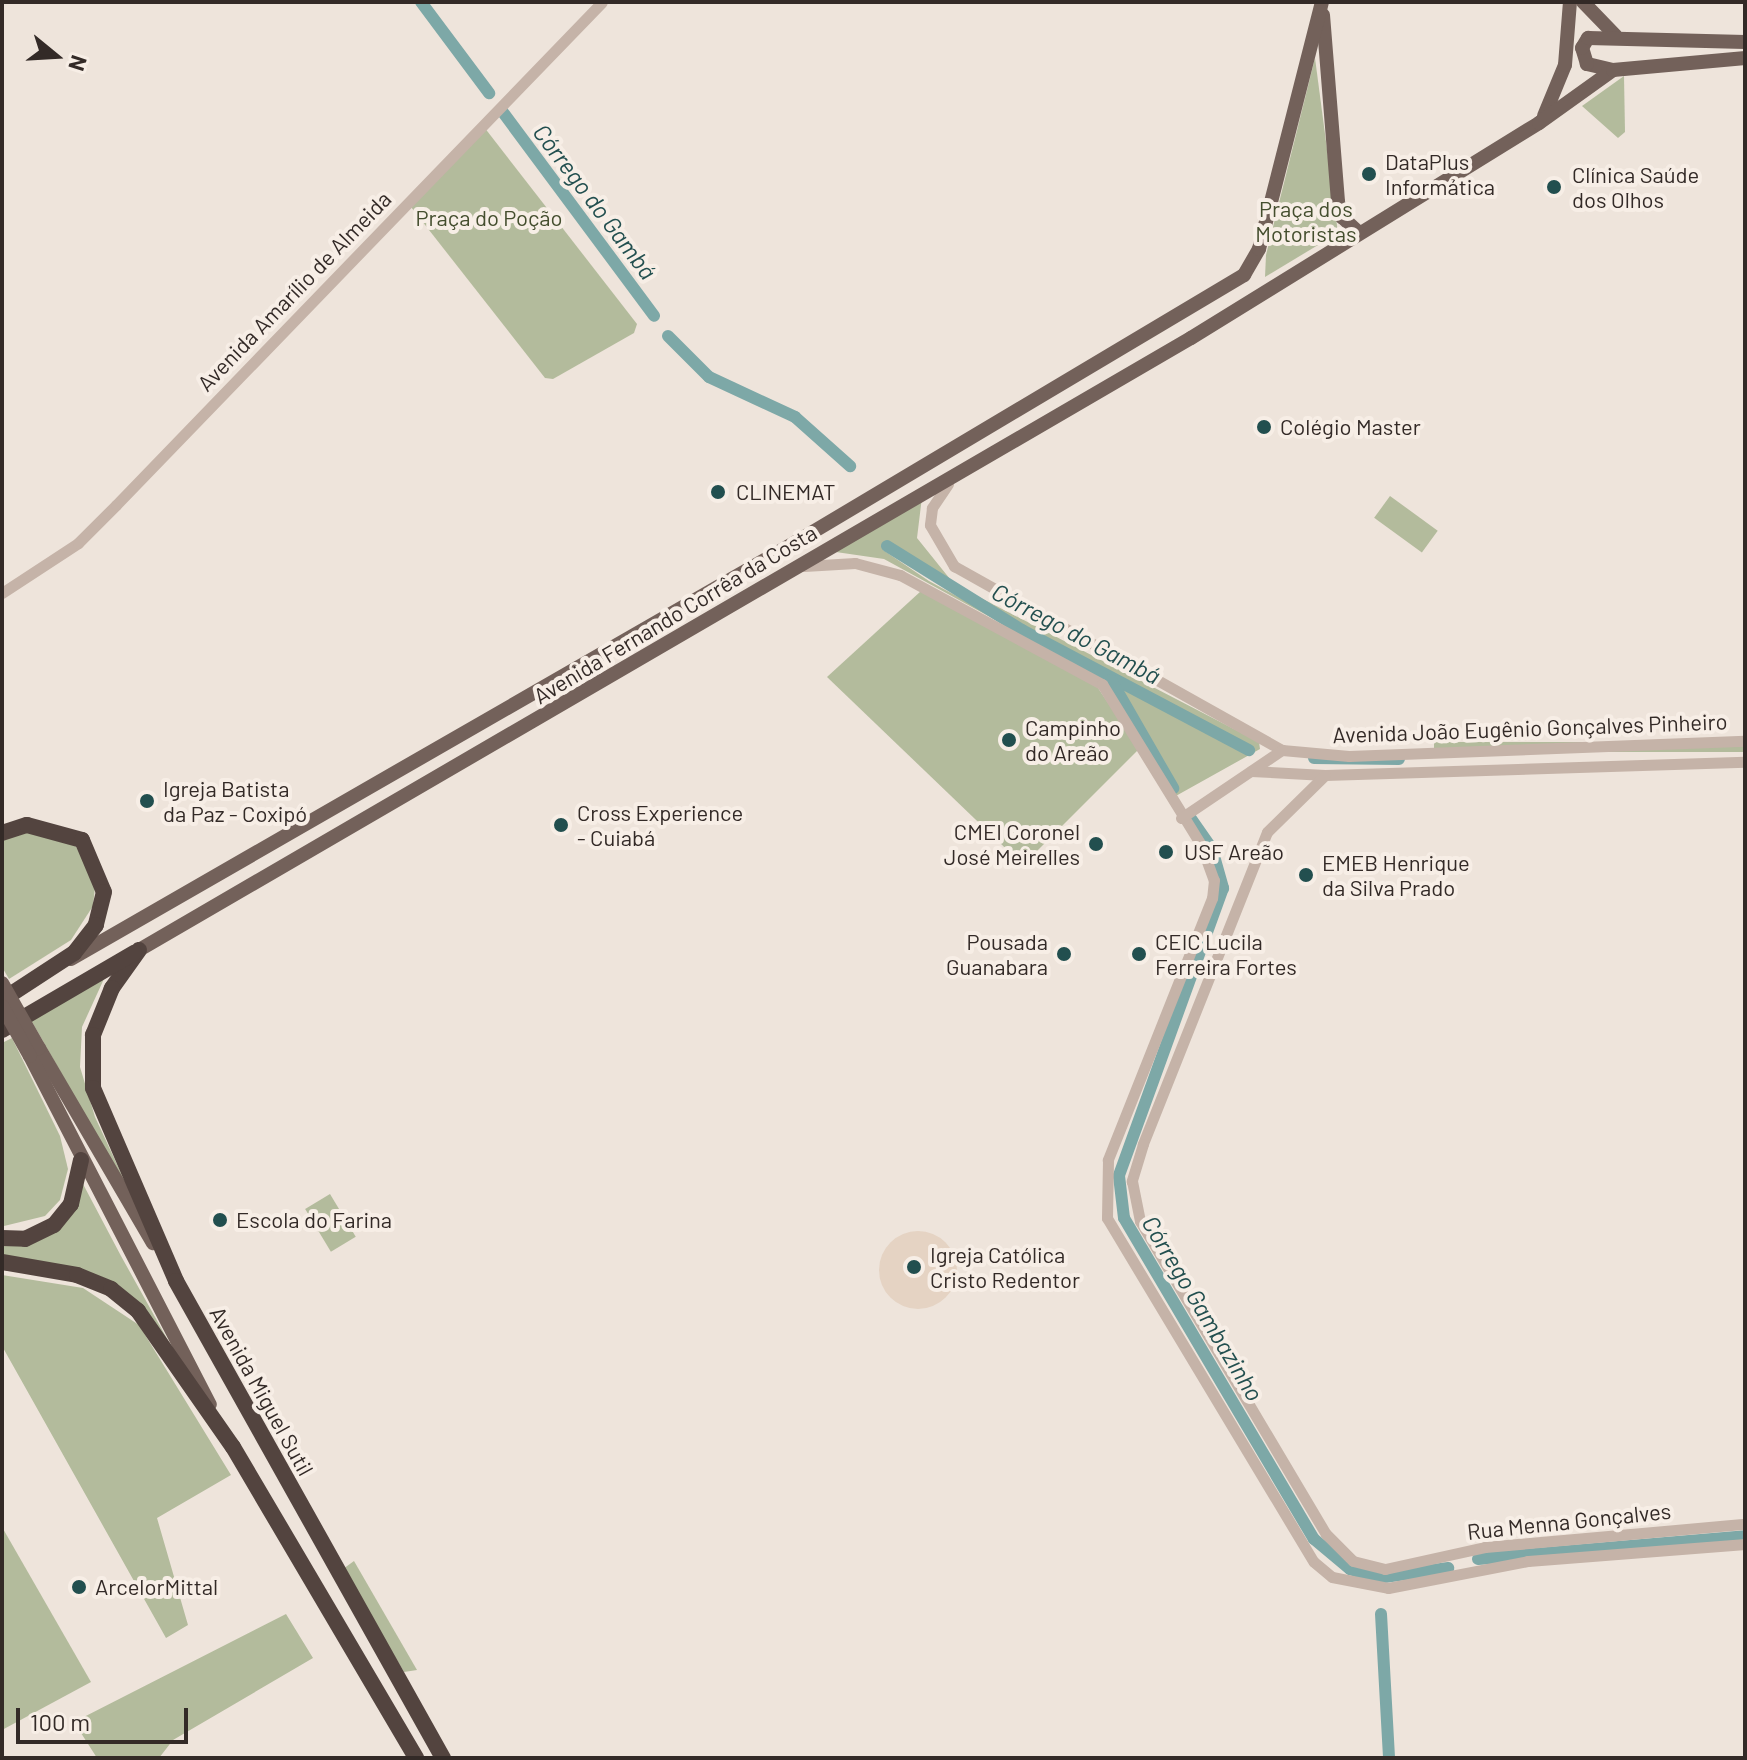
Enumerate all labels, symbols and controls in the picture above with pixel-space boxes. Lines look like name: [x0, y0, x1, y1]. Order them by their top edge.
north arrow: [16, 16, 96, 96]
text: N: [64, 52, 93, 74]
water label: Córrego do Gambá: [527, 118, 663, 284]
place label: DataPlus Informática: [1385, 148, 1495, 200]
place label: Clínica Saúde dos Olhos: [1572, 161, 1699, 212]
marker: DataPlus Informática: [1360, 165, 1378, 183]
marker: Clínica Saúde dos Olhos: [1543, 176, 1565, 198]
street label: Avenida Amarílio de Almeida: [192, 186, 396, 396]
park label: Praça dos Motoristas: [1255, 195, 1357, 246]
park label: Praça do Poção: [416, 205, 562, 231]
place label: Colégio Master: [1280, 414, 1421, 440]
marker: Colégio Master: [1255, 418, 1273, 436]
place label: CLINEMAT: [736, 479, 836, 505]
marker: CLINEMAT: [707, 481, 729, 503]
street label: Avenida Fernando Corrêa da Costa: [529, 519, 821, 709]
water label: Córrego do Gambá: [987, 577, 1165, 689]
street label: Avenida João Eugênio Gonçalves Pinheiro: [1332, 708, 1728, 748]
place label: Campinho do Areão: [1025, 714, 1121, 766]
marker: Campinho do Areão: [1000, 731, 1018, 749]
place label: Igreja Batista da Paz - Coxipó: [163, 775, 307, 826]
marker: Igreja Batista da Paz - Coxipó: [138, 792, 156, 810]
place label: Cross Experience - Cuiabá: [577, 799, 743, 850]
marker: Cross Experience - Cuiabá: [552, 816, 570, 834]
place label: CMEI Coronel José Meirelles: [944, 818, 1080, 870]
marker: CMEI Coronel José Meirelles: [1087, 835, 1105, 853]
place label: USF Areão: [1184, 839, 1284, 865]
marker: USF Areão: [1155, 841, 1177, 863]
place label: EMEB Henrique da Silva Prado: [1322, 849, 1470, 900]
marker: EMEB Henrique da Silva Prado: [1297, 866, 1315, 884]
place label: Pousada Guanabara: [946, 928, 1048, 980]
place label: CEIC Lucila Ferreira Fortes: [1155, 928, 1297, 980]
marker: Pousada Guanabara: [1055, 945, 1073, 963]
marker: CEIC Lucila Ferreira Fortes: [1130, 945, 1148, 963]
place label: Escola do Farina: [236, 1207, 392, 1233]
water label: Córrego Gambazinho: [1136, 1210, 1270, 1406]
marker: Escola do Farina: [211, 1211, 229, 1229]
place label: Igreja Católica Cristo Redentor: [930, 1241, 1080, 1292]
marker: Igreja Católica Cristo Redentor: [905, 1258, 923, 1276]
street label: Avenida Miguel Sutil: [205, 1302, 319, 1480]
street label: Rua Menna Gonçalves: [1466, 1497, 1672, 1545]
place label: ArcelorMittal: [95, 1574, 218, 1600]
marker: ArcelorMittal: [70, 1578, 88, 1596]
scale bar: [20, 1692, 192, 1742]
text: 100 m: [30, 1707, 90, 1736]

